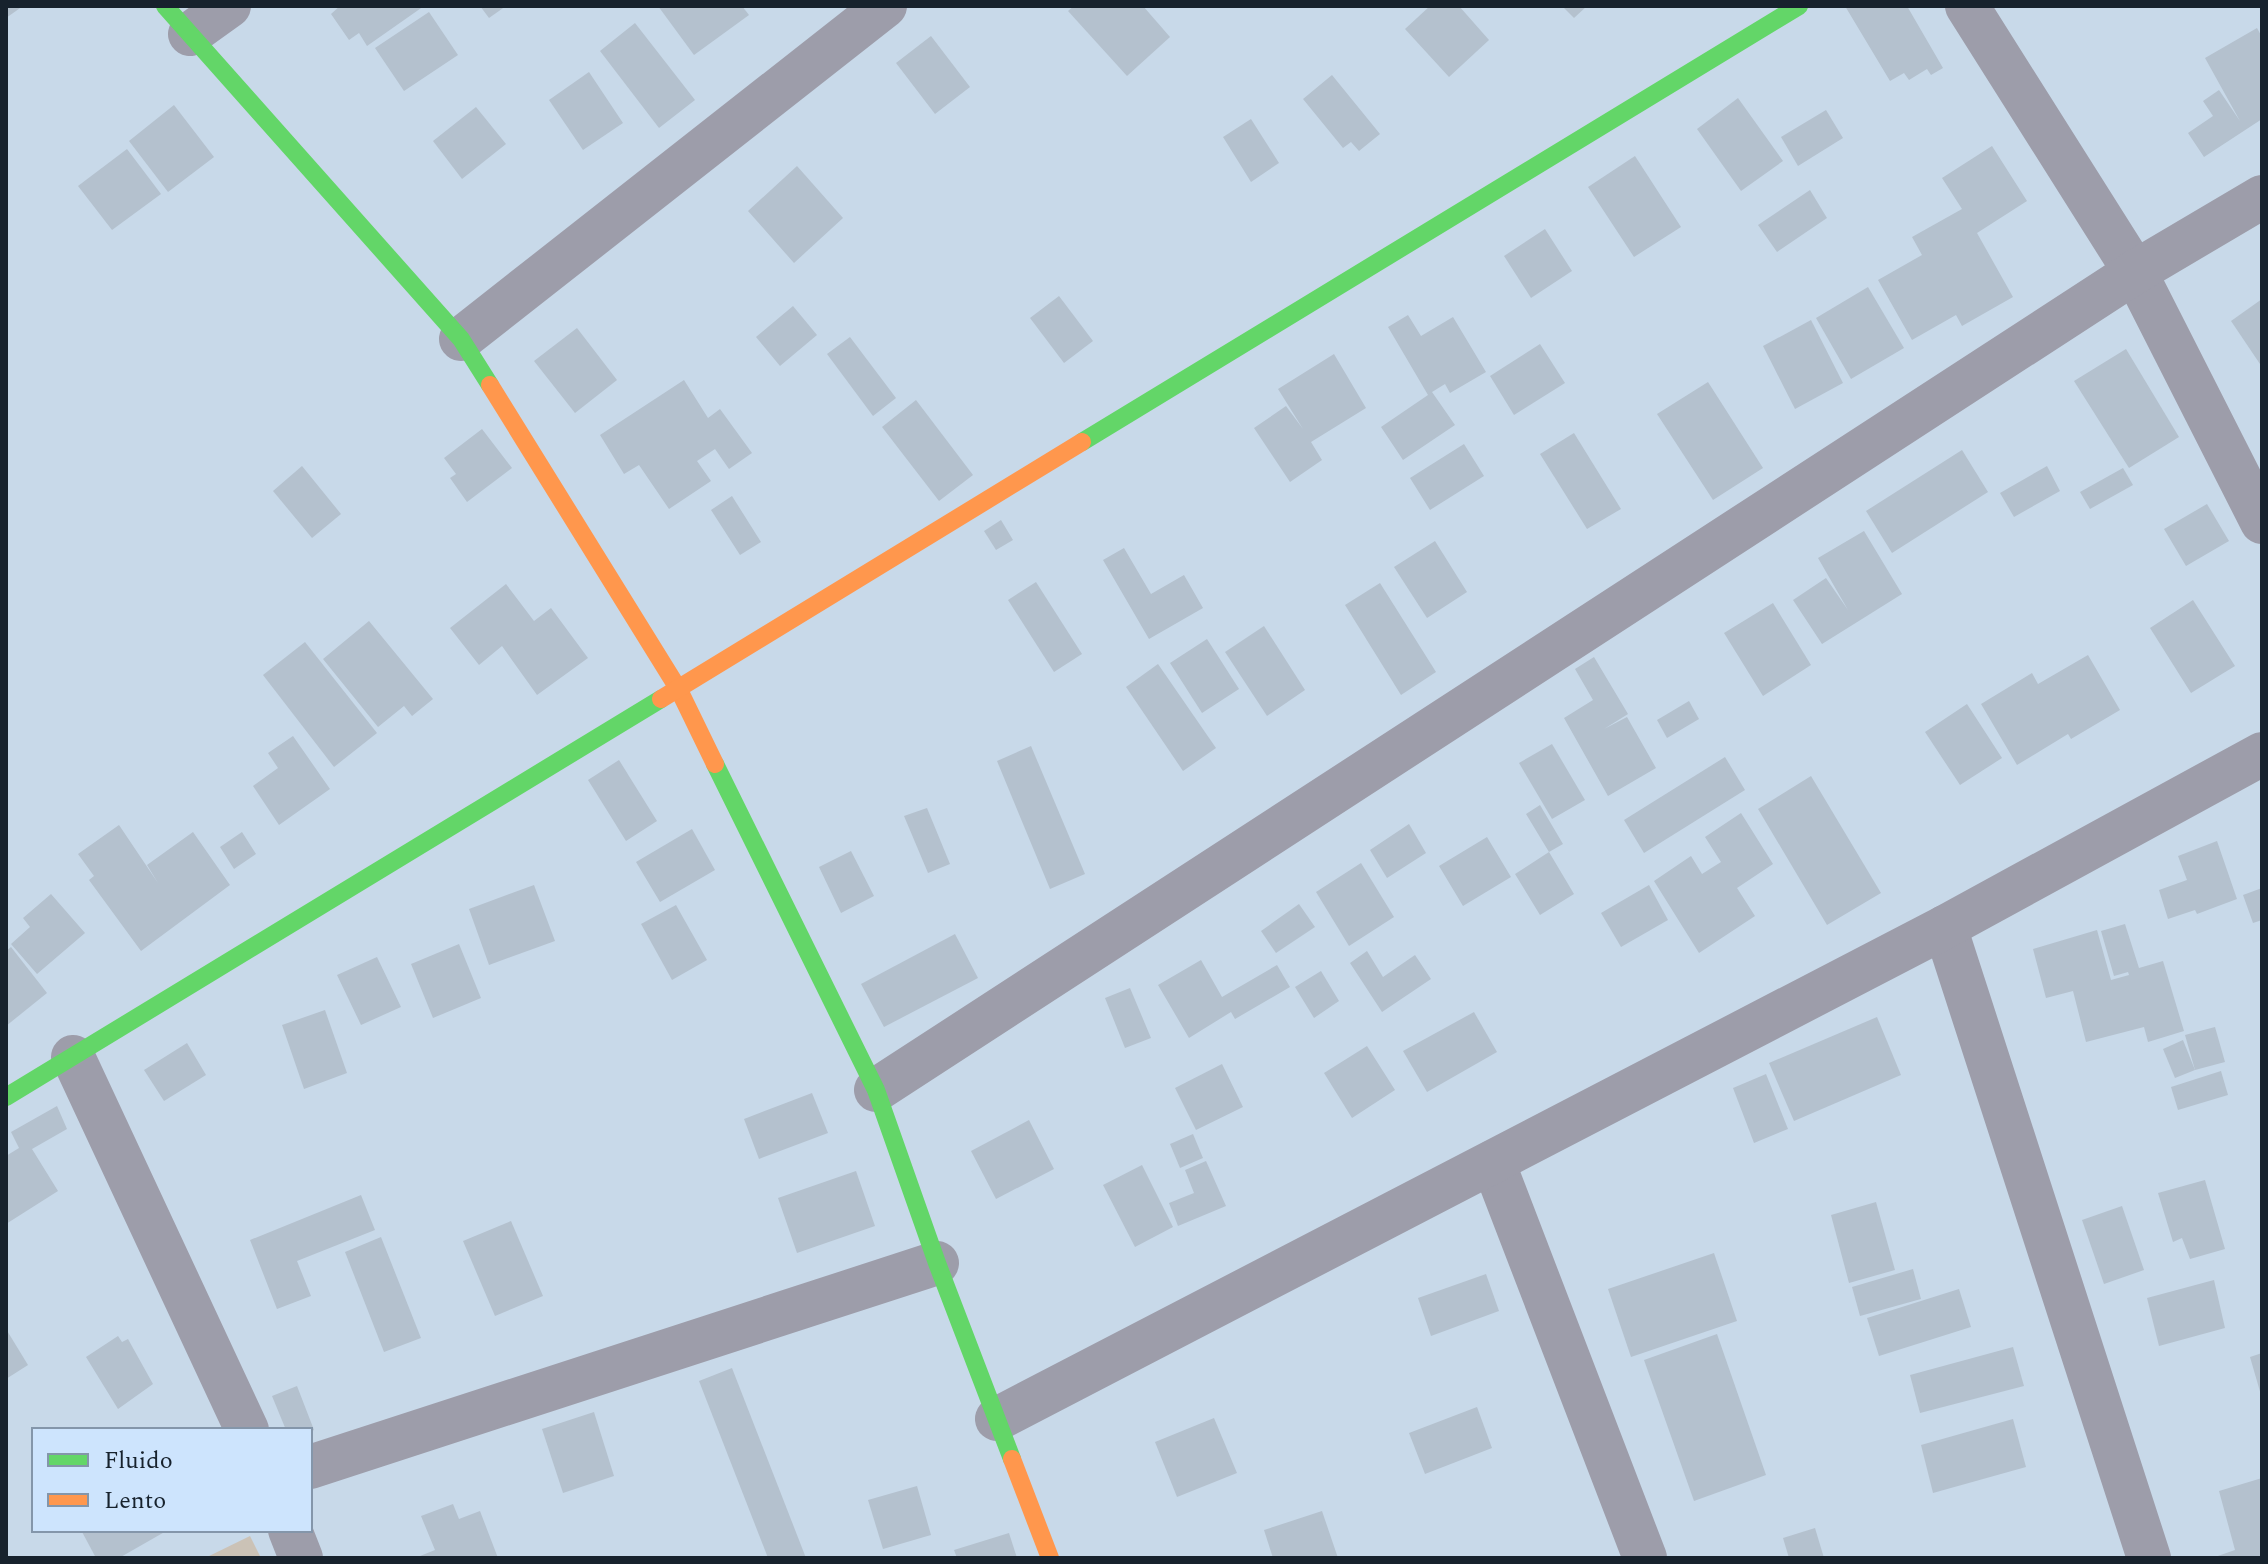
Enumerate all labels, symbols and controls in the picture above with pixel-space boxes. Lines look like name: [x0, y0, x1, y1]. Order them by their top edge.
legend: [32, 1428, 312, 1532]
text: Fluido: [104, 1443, 173, 1479]
text: Lento: [104, 1483, 166, 1519]

